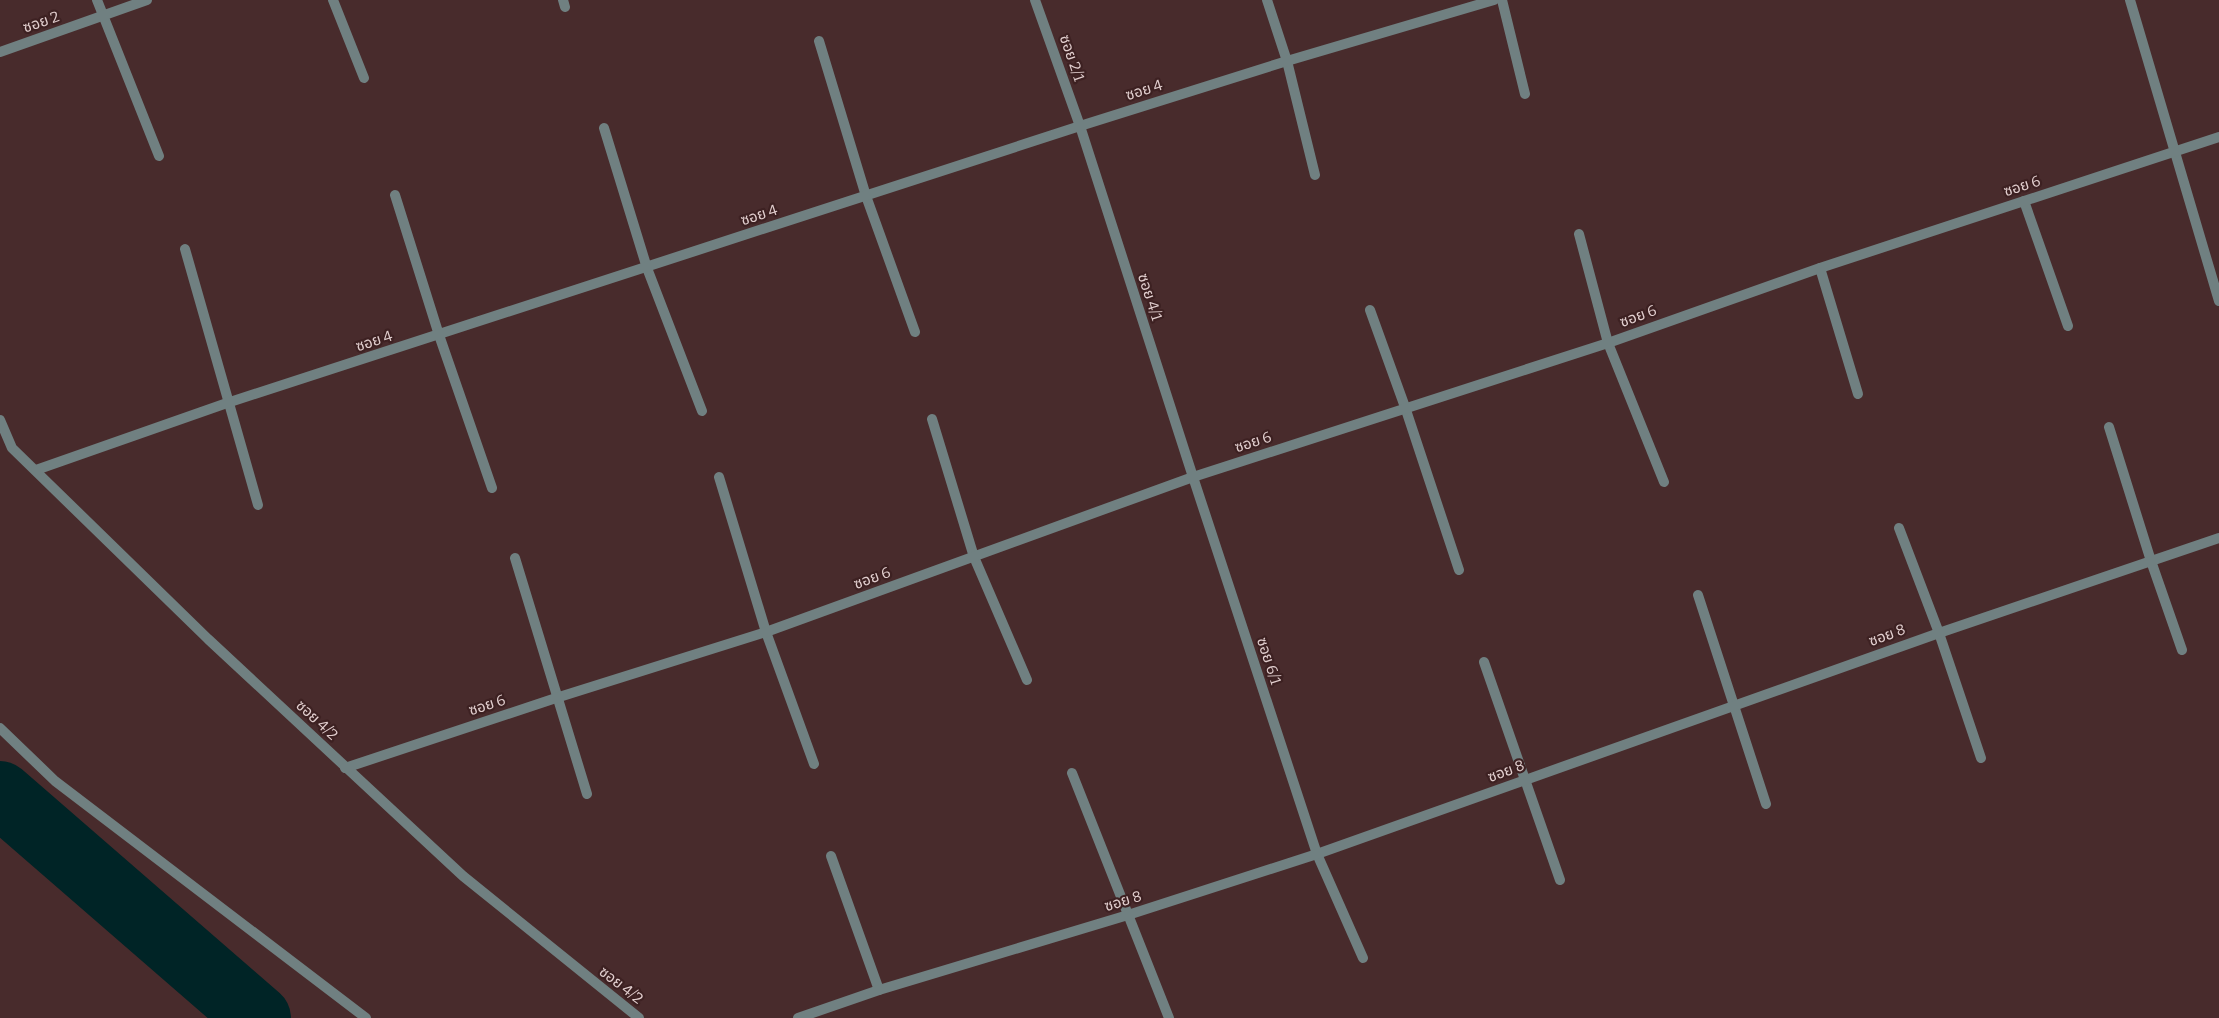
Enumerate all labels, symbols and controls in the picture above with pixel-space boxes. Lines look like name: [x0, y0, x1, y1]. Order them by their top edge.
street label: ซอย 2: [21, 7, 61, 37]
street label: ซอย 2/1: [1056, 32, 1088, 84]
street label: ซอย 4: [1123, 76, 1165, 104]
street label: ซอย 6: [2001, 172, 2043, 200]
street label: ซอย 4: [738, 201, 780, 229]
street label: ซอย 4/1: [1134, 271, 1166, 323]
street label: ซอย 6: [1617, 301, 1659, 331]
street label: ซอย 4: [353, 327, 395, 355]
street label: ซอย 6: [1232, 428, 1274, 456]
street label: ซอย 6: [851, 563, 893, 593]
street label: ซอย 8: [1866, 620, 1908, 650]
street label: ซอย 6/1: [1253, 635, 1285, 687]
street label: ซอย 6: [466, 691, 508, 719]
street label: ซอย 4/2: [292, 696, 342, 744]
street label: ซอย 8: [1485, 756, 1527, 786]
street label: ซอย 8: [1102, 887, 1144, 915]
street label: ซอย 4/2: [596, 962, 646, 1008]

